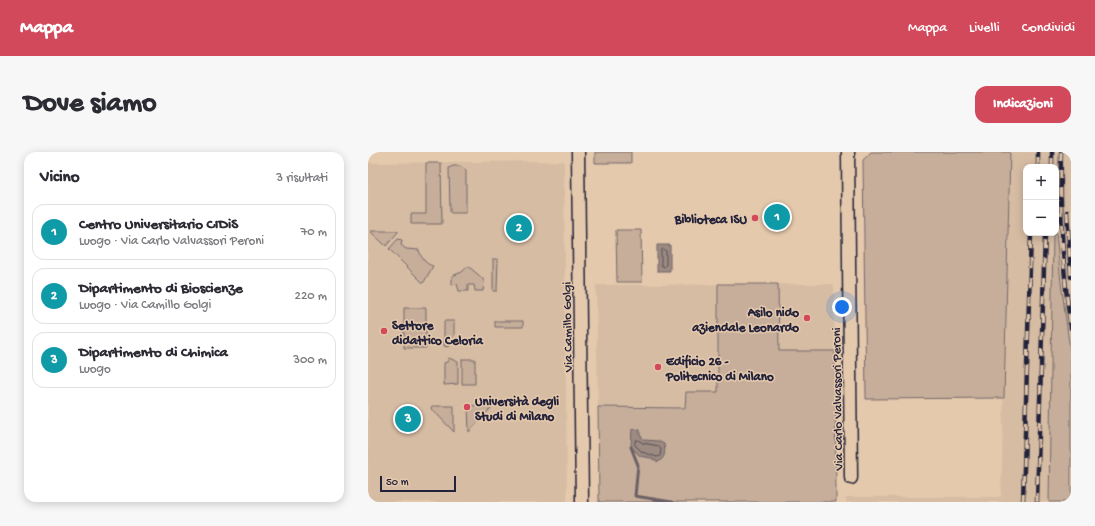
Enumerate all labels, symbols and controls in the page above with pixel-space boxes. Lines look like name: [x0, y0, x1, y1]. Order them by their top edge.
text: Mappa: [20, 17, 73, 40]
text: Mappa: [908, 20, 947, 37]
text: Livelli: [969, 20, 1000, 37]
text: Condividi: [1022, 20, 1075, 37]
button: Indicazioni: [975, 86, 1071, 123]
text: Dove siamo: [24, 88, 157, 121]
map controls: [1023, 164, 1059, 236]
button: +: [1023, 164, 1059, 200]
text: Vicino: [40, 168, 80, 188]
text: 3 risultati: [276, 171, 328, 186]
button: −: [1023, 200, 1059, 236]
pin: 1: [764, 202, 790, 232]
pin: 2: [506, 213, 532, 243]
place label: Biblioteca ISU: [674, 213, 747, 228]
marker: Biblioteca ISU: [750, 213, 760, 223]
text: Centro Universitario CIDiS: [79, 216, 238, 234]
text: 1: [51, 225, 57, 240]
text: 70 m: [301, 225, 327, 240]
text: Luogo · Via Carlo Valvassori Peroni: [79, 234, 264, 249]
text: Dipartimento di Bioscienze: [79, 280, 243, 298]
street label: Via Camillo Golgi: [560, 282, 577, 373]
text: 2: [51, 289, 57, 304]
text: 220 m: [295, 289, 327, 304]
your location: [832, 297, 852, 317]
text: Luogo · Via Camillo Golgi: [79, 298, 211, 313]
place label: Asilo nido aziendale Leonardo: [691, 306, 799, 336]
marker: Asilo nido aziendale Leonardo: [802, 313, 812, 323]
place label: Settore didattico Celoria: [392, 319, 484, 349]
marker: Settore didattico Celoria: [379, 326, 389, 336]
street label: Via Carlo Valvassori Peroni: [830, 327, 847, 472]
text: Dipartimento di Chimica: [79, 344, 228, 362]
text: 3: [51, 353, 57, 368]
text: 300 m: [293, 353, 327, 368]
place label: Edificio 26 - Politecnico di Milano: [665, 354, 774, 385]
text: Luogo: [79, 362, 111, 377]
marker: Edificio 26 - Politecnico di Milano: [653, 362, 663, 372]
place label: Università degli Studi di Milano: [475, 395, 559, 425]
marker: Università degli Studi di Milano: [462, 402, 472, 412]
pin: 3: [395, 404, 421, 434]
scale bar: [380, 474, 456, 493]
text: 50 m: [386, 477, 408, 489]

